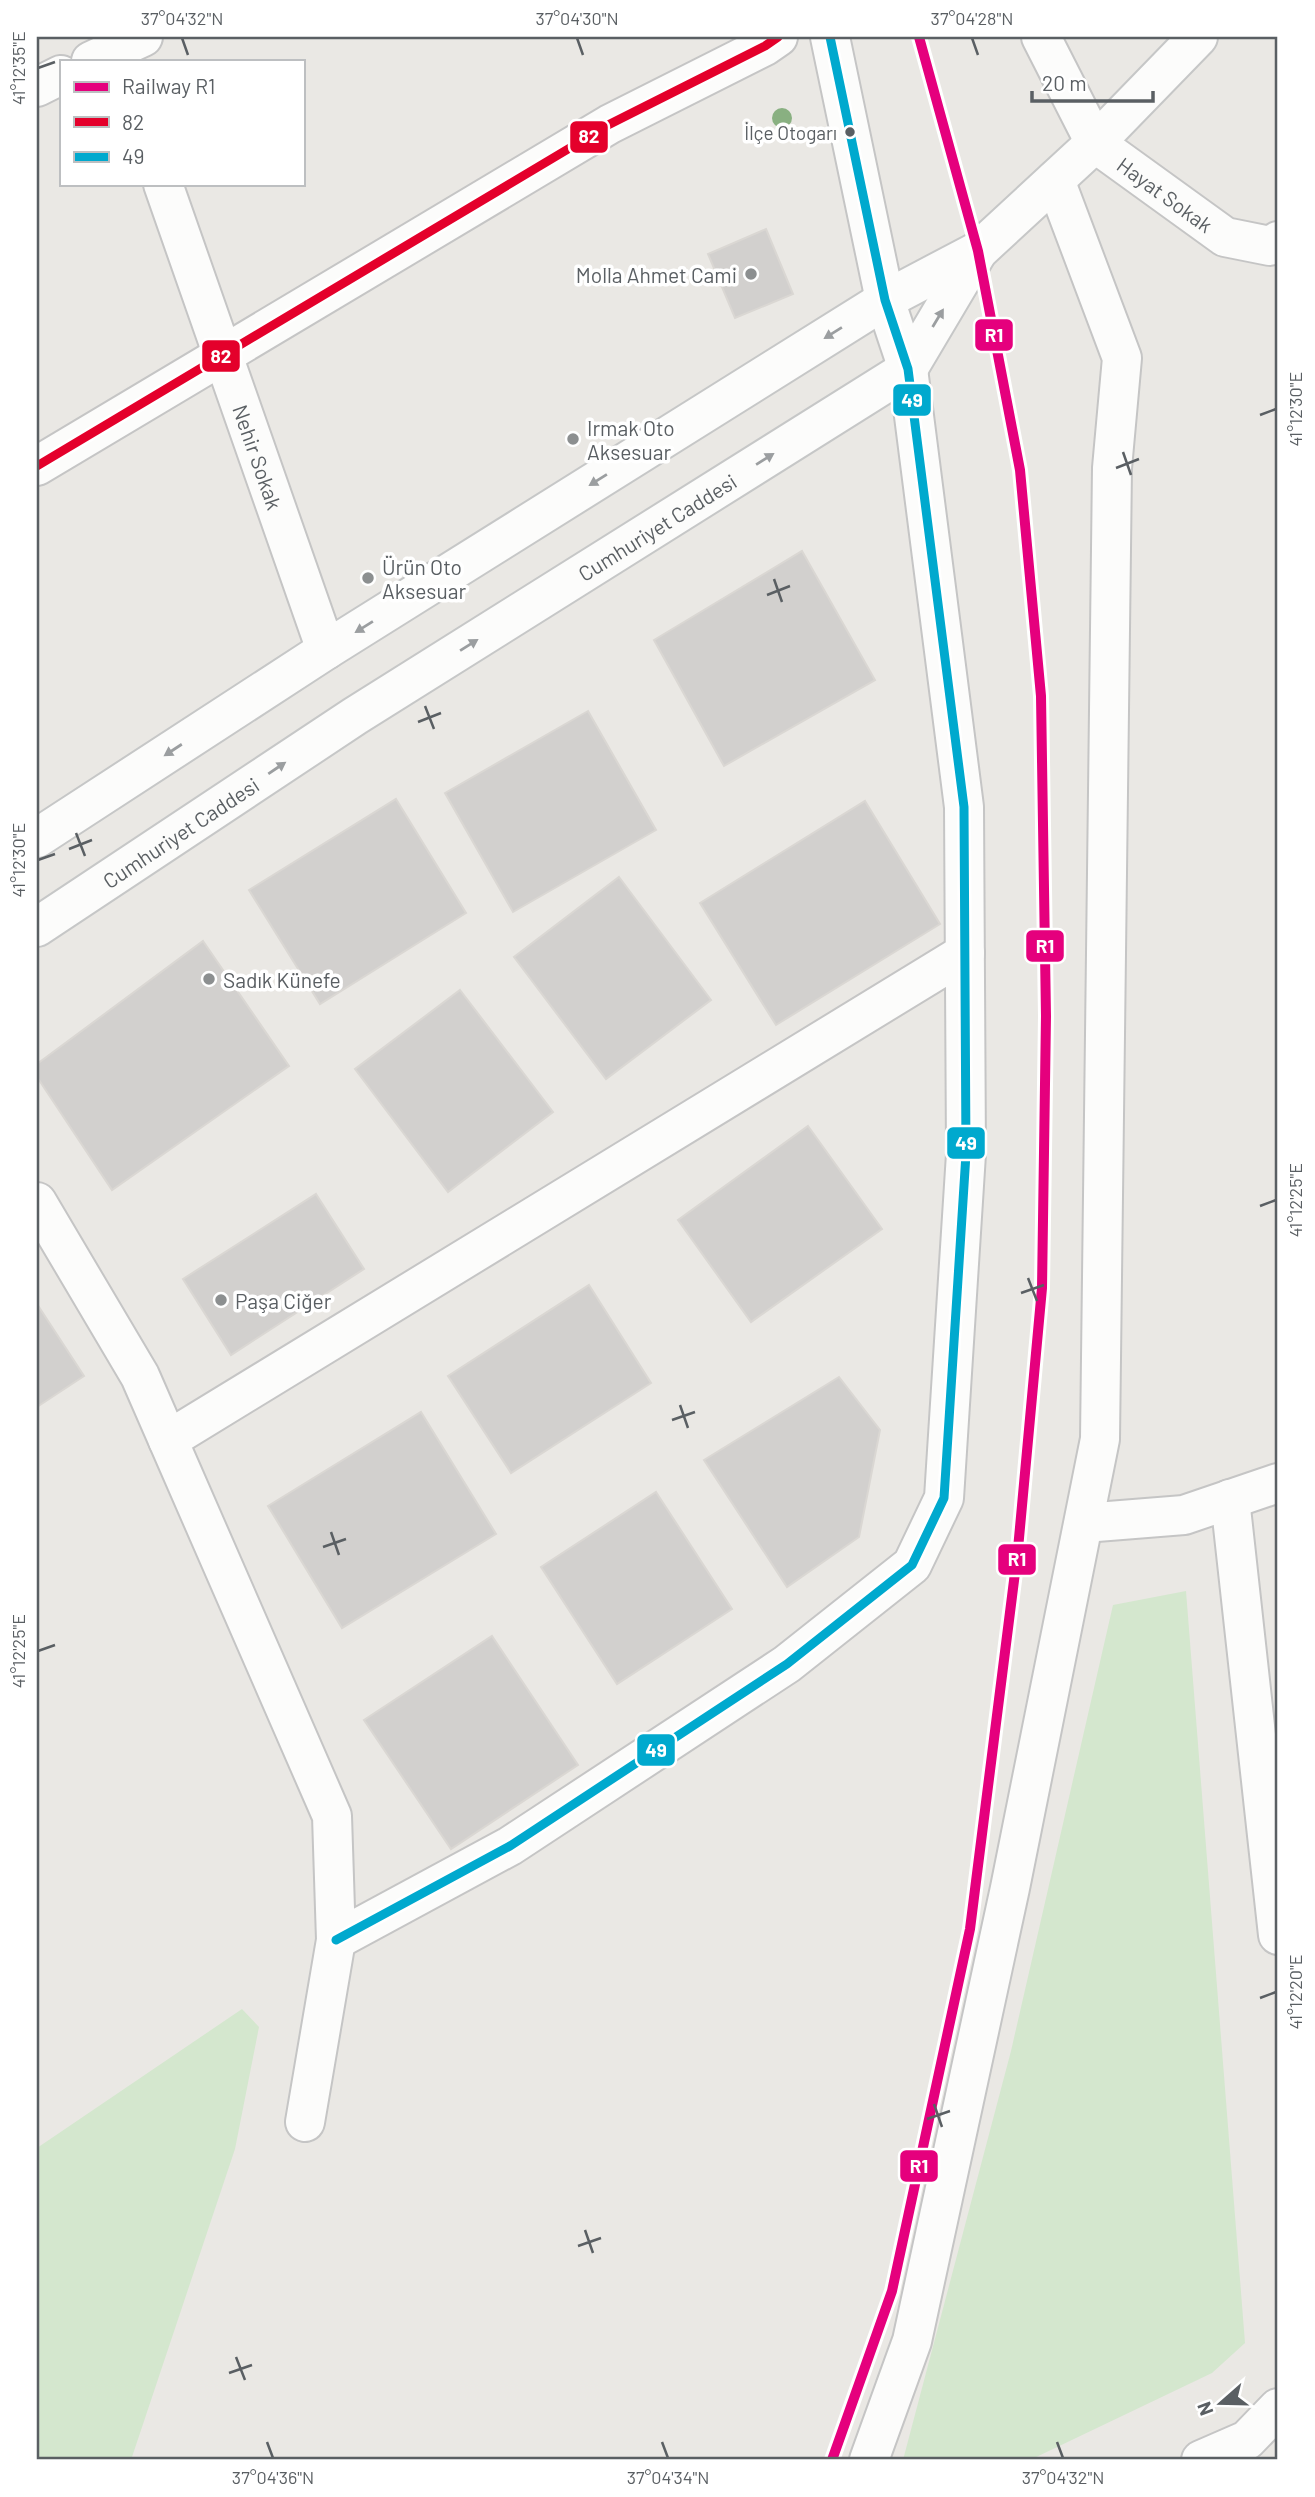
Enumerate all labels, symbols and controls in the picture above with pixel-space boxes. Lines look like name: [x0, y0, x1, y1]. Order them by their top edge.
text: 37°04'32"N: [141, 7, 223, 29]
text: 37°04'30"N: [535, 7, 619, 29]
text: 37°04'28"N: [931, 7, 1013, 29]
text: 41°12'35"E: [7, 31, 29, 105]
legend: [60, 60, 304, 186]
scale bar: [1032, 60, 1152, 104]
text: 20 m: [1042, 70, 1087, 95]
text: Railway R1: [122, 73, 215, 98]
text: 82: [122, 109, 144, 134]
line badge: 82: [569, 120, 609, 154]
place label: İlçe Otogarı: [744, 121, 837, 144]
text: 82: [579, 124, 599, 147]
marker: İlçe Otogarı: [843, 125, 857, 139]
text: 49: [122, 143, 145, 168]
street label: Hayat Sokak: [1113, 151, 1218, 237]
place label: Molla Ahmet Cami: [576, 262, 737, 287]
marker: Molla Ahmet Cami: [743, 266, 759, 282]
one-way arrow: [932, 309, 944, 328]
line badge: R1: [974, 318, 1014, 352]
text: R1: [985, 323, 1003, 346]
one-way arrow: [823, 326, 842, 339]
line badge: 82: [201, 339, 241, 373]
text: 82: [211, 344, 231, 367]
text: 41°12'30"E: [1284, 372, 1306, 446]
line badge: 49: [892, 383, 932, 417]
text: 49: [901, 388, 923, 411]
street label: Nehir Sokak: [229, 401, 288, 512]
place label: Irmak Oto Aksesuar: [587, 415, 675, 464]
marker: Irmak Oto Aksesuar: [565, 431, 581, 447]
one-way arrow: [756, 452, 775, 465]
street label: Cumhuriyet Caddesi: [573, 468, 741, 586]
one-way arrow: [589, 473, 608, 486]
place label: Ürün Oto Aksesuar: [382, 554, 466, 603]
marker: Ürün Oto Aksesuar: [360, 570, 376, 586]
one-way arrow: [355, 620, 374, 633]
one-way arrow: [460, 639, 479, 652]
one-way arrow: [163, 743, 183, 756]
one-way arrow: [268, 761, 287, 774]
street label: Cumhuriyet Caddesi: [98, 771, 263, 893]
text: 41°12'30"E: [7, 823, 29, 897]
line badge: R1: [1025, 929, 1065, 963]
text: R1: [1036, 934, 1054, 957]
place label: Sadık Künefe: [223, 967, 341, 992]
marker: Sadık Künefe: [201, 971, 217, 987]
line badge: 49: [946, 1126, 986, 1160]
text: 49: [955, 1131, 977, 1154]
text: 41°12'25"E: [1284, 1163, 1306, 1237]
place label: Paşa Ciğer: [235, 1288, 332, 1313]
marker: Paşa Ciğer: [213, 1292, 229, 1308]
line badge: R1: [997, 1543, 1037, 1576]
text: R1: [1008, 1547, 1026, 1570]
text: 41°12'25"E: [7, 1614, 29, 1688]
line badge: 49: [636, 1733, 676, 1767]
text: 49: [645, 1738, 667, 1761]
text: 41°12'20"E: [1284, 1954, 1306, 2030]
line badge: R1: [899, 2149, 939, 2183]
text: R1: [910, 2154, 928, 2177]
north arrow: [1186, 2368, 1256, 2438]
text: N: [1192, 2399, 1218, 2419]
text: 37°04'36"N: [232, 2466, 314, 2488]
text: 37°04'34"N: [627, 2466, 709, 2488]
text: 37°04'32"N: [1022, 2466, 1104, 2488]

